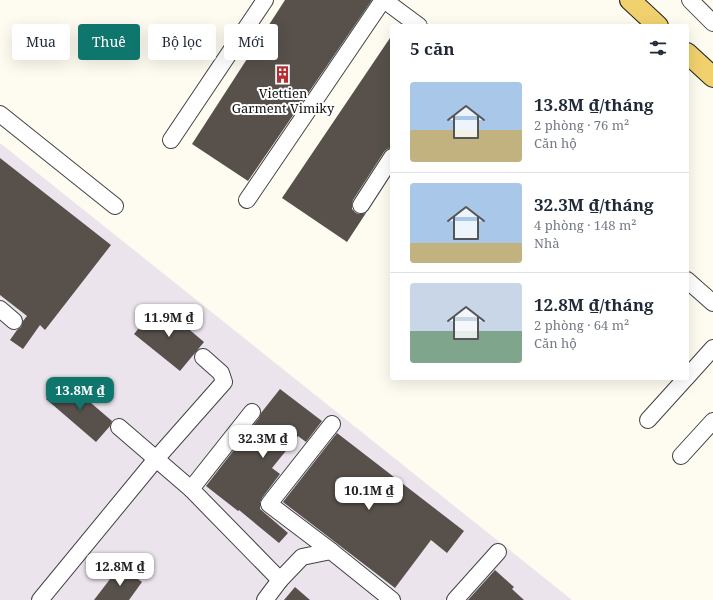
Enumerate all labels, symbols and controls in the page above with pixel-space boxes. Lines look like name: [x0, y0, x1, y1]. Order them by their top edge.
chip: Mua: [12, 24, 70, 60]
chip: Thuê: [78, 24, 140, 60]
chip: Bộ lọc: [148, 24, 216, 60]
chip: Mới: [224, 24, 278, 60]
text: 5 căn: [410, 37, 455, 60]
icon: filters: [647, 37, 669, 59]
building icon: Viettien Garment Vimiky: [273, 64, 293, 84]
place label: Viettien Garment Vimiky: [232, 84, 335, 117]
text: 13.8M ₫/tháng: [534, 93, 654, 116]
icon: home: [442, 98, 490, 146]
text: 2 phòng · 76 m²: [534, 116, 629, 134]
text: Căn hộ: [534, 134, 577, 152]
text: 32.3M ₫/tháng: [534, 193, 654, 216]
icon: home: [442, 199, 490, 247]
text: 4 phòng · 148 m²: [534, 216, 636, 234]
text: Nhà: [534, 234, 560, 252]
text: 12.8M ₫/tháng: [534, 293, 654, 316]
icon: home: [442, 299, 490, 347]
pin: 11.9M ₫: [132, 304, 206, 338]
text: 11.9M ₫: [144, 308, 194, 326]
text: 2 phòng · 64 m²: [534, 316, 629, 334]
text: Căn hộ: [534, 334, 577, 352]
pin: 13.8M ₫: [43, 377, 117, 411]
text: 13.8M ₫: [55, 381, 105, 399]
pin: 32.3M ₫: [226, 425, 300, 459]
text: 32.3M ₫: [238, 429, 288, 447]
pin: 10.1M ₫: [332, 477, 406, 511]
text: 10.1M ₫: [344, 481, 394, 499]
pin: 12.8M ₫: [83, 553, 157, 587]
text: 12.8M ₫: [95, 557, 145, 575]

